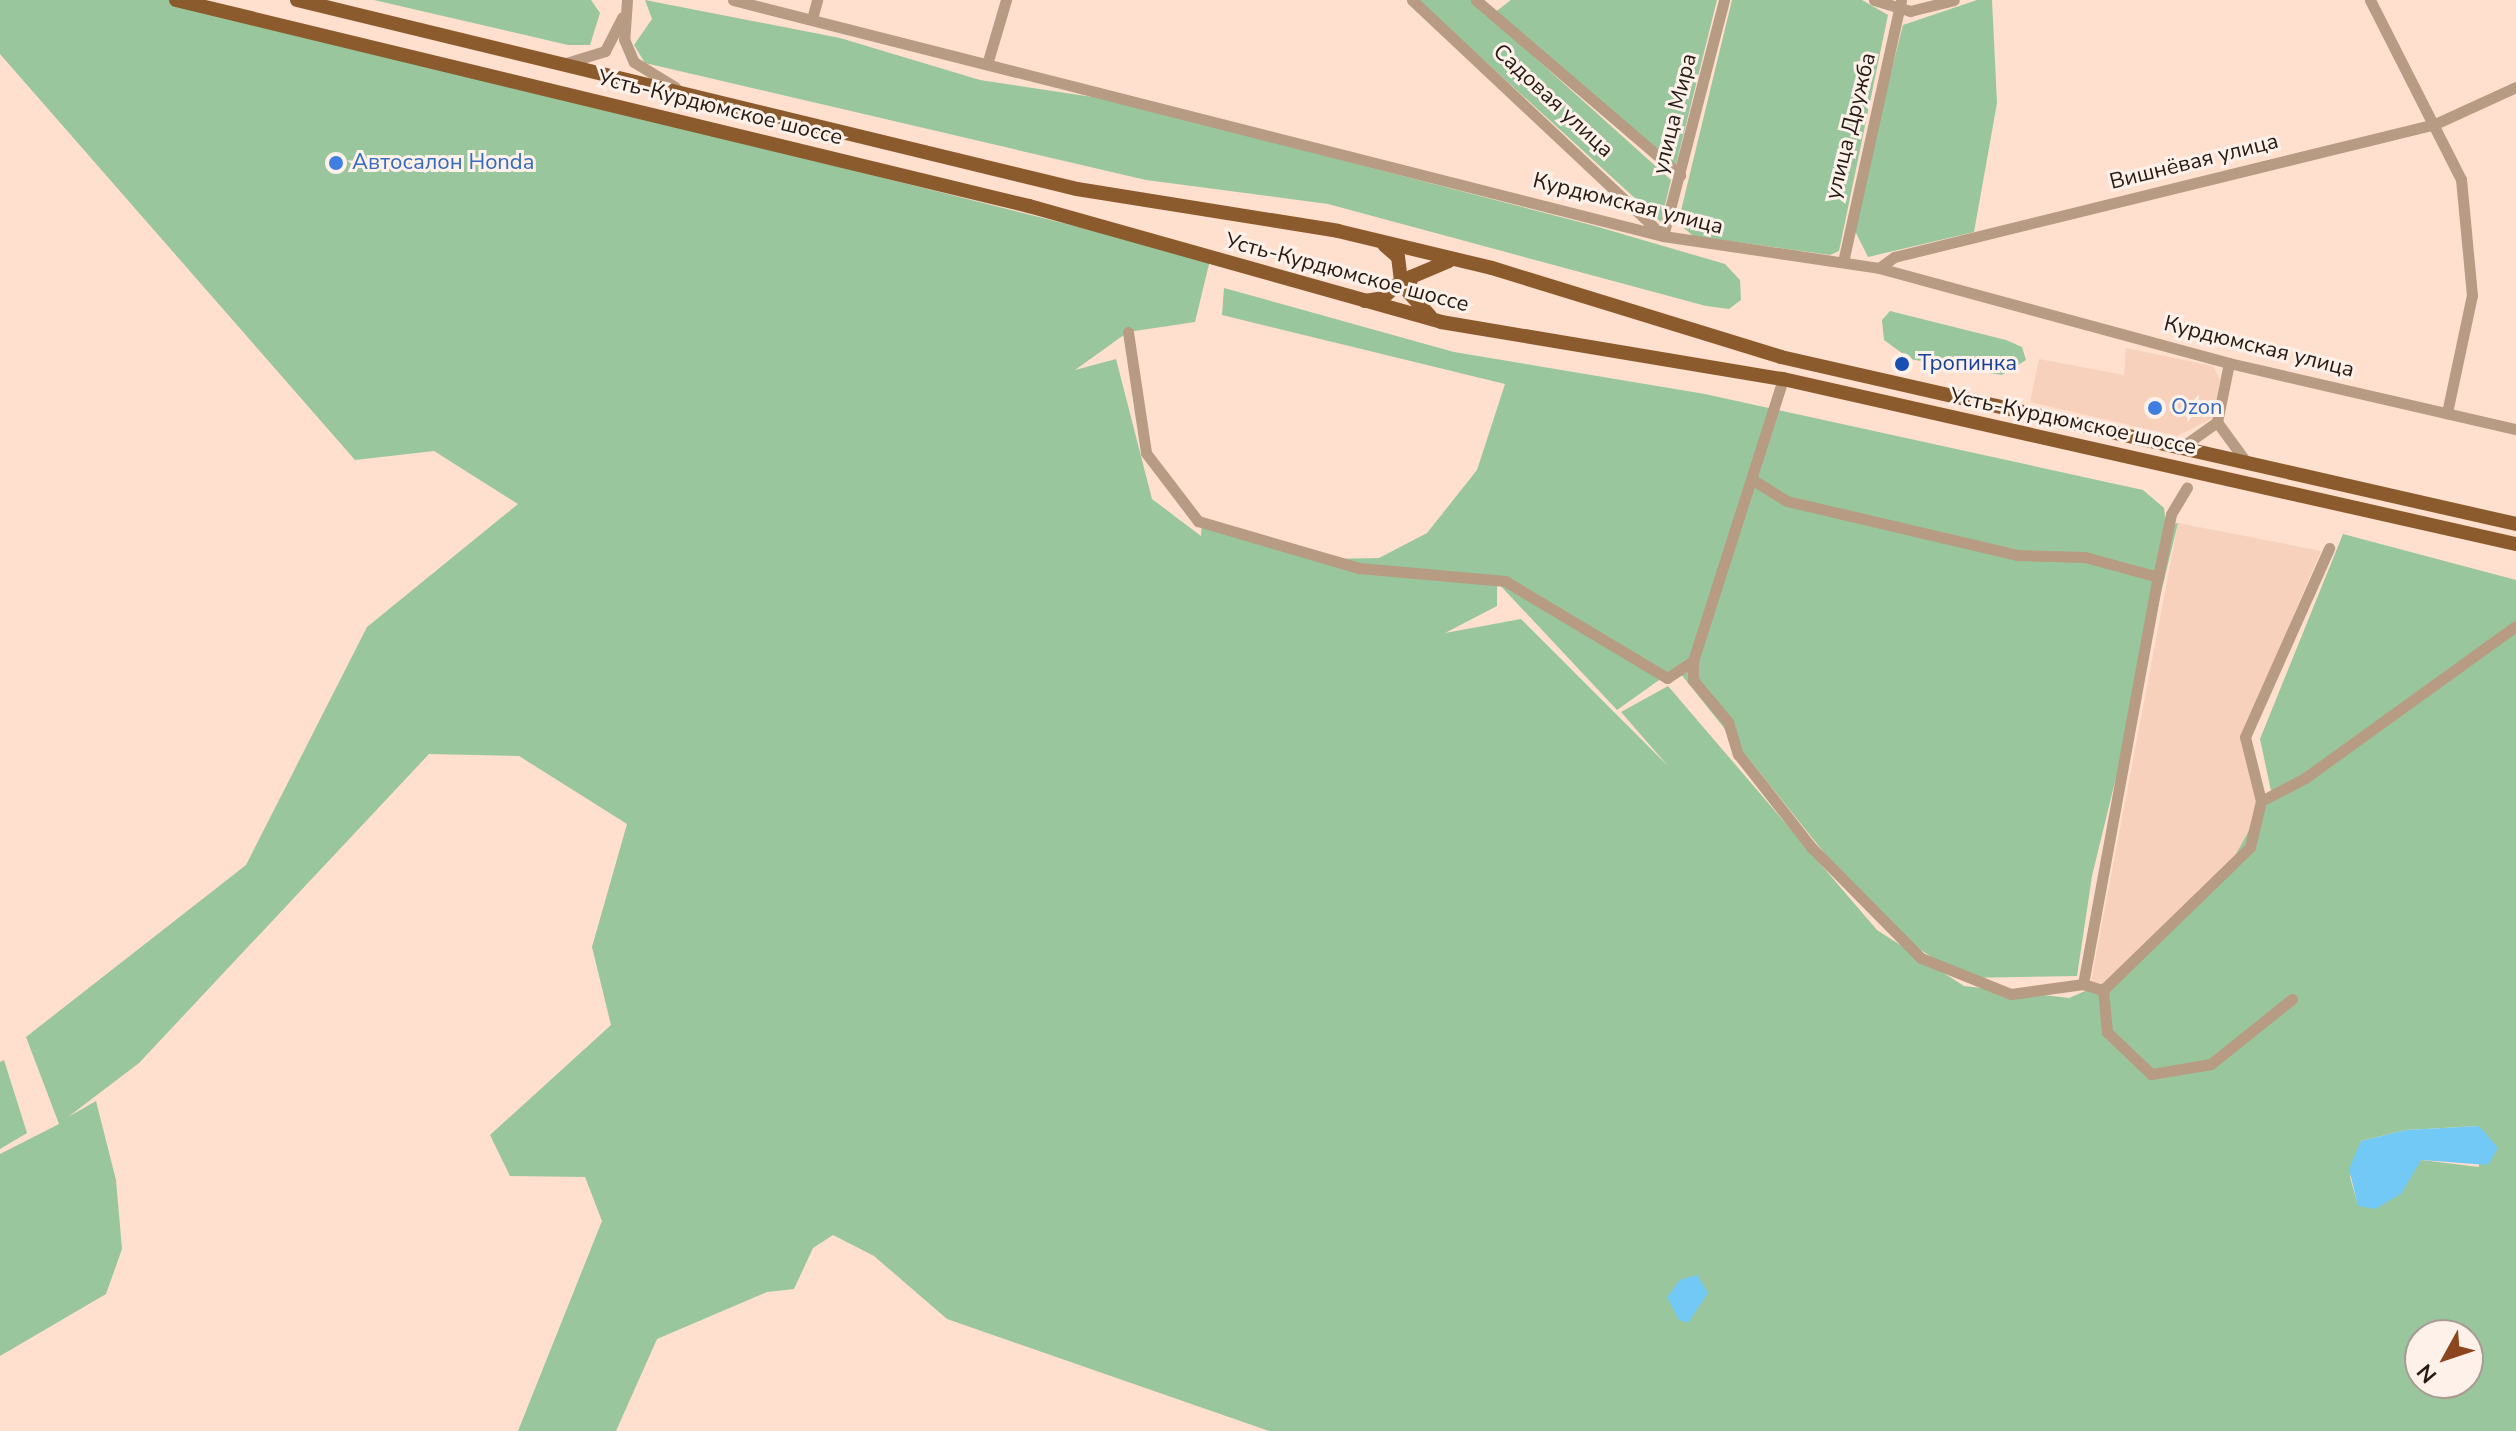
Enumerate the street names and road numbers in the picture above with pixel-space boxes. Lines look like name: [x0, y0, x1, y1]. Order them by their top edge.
street label: Садовая улица: [1487, 39, 1619, 163]
street label: улица Дружба: [1820, 50, 1882, 202]
street label: улица Мира: [1647, 51, 1703, 177]
street label: Усть-Курдюмское шоссе: [595, 65, 845, 151]
street label: Вишнёвая улица: [2107, 128, 2281, 196]
street label: Курдюмская улица: [1530, 168, 1726, 240]
street label: Усть-Курдюмское шоссе: [1222, 228, 1472, 318]
street label: Курдюмская улица: [2161, 311, 2357, 383]
street label: Усть-Курдюмское шоссе: [1947, 383, 2199, 461]

